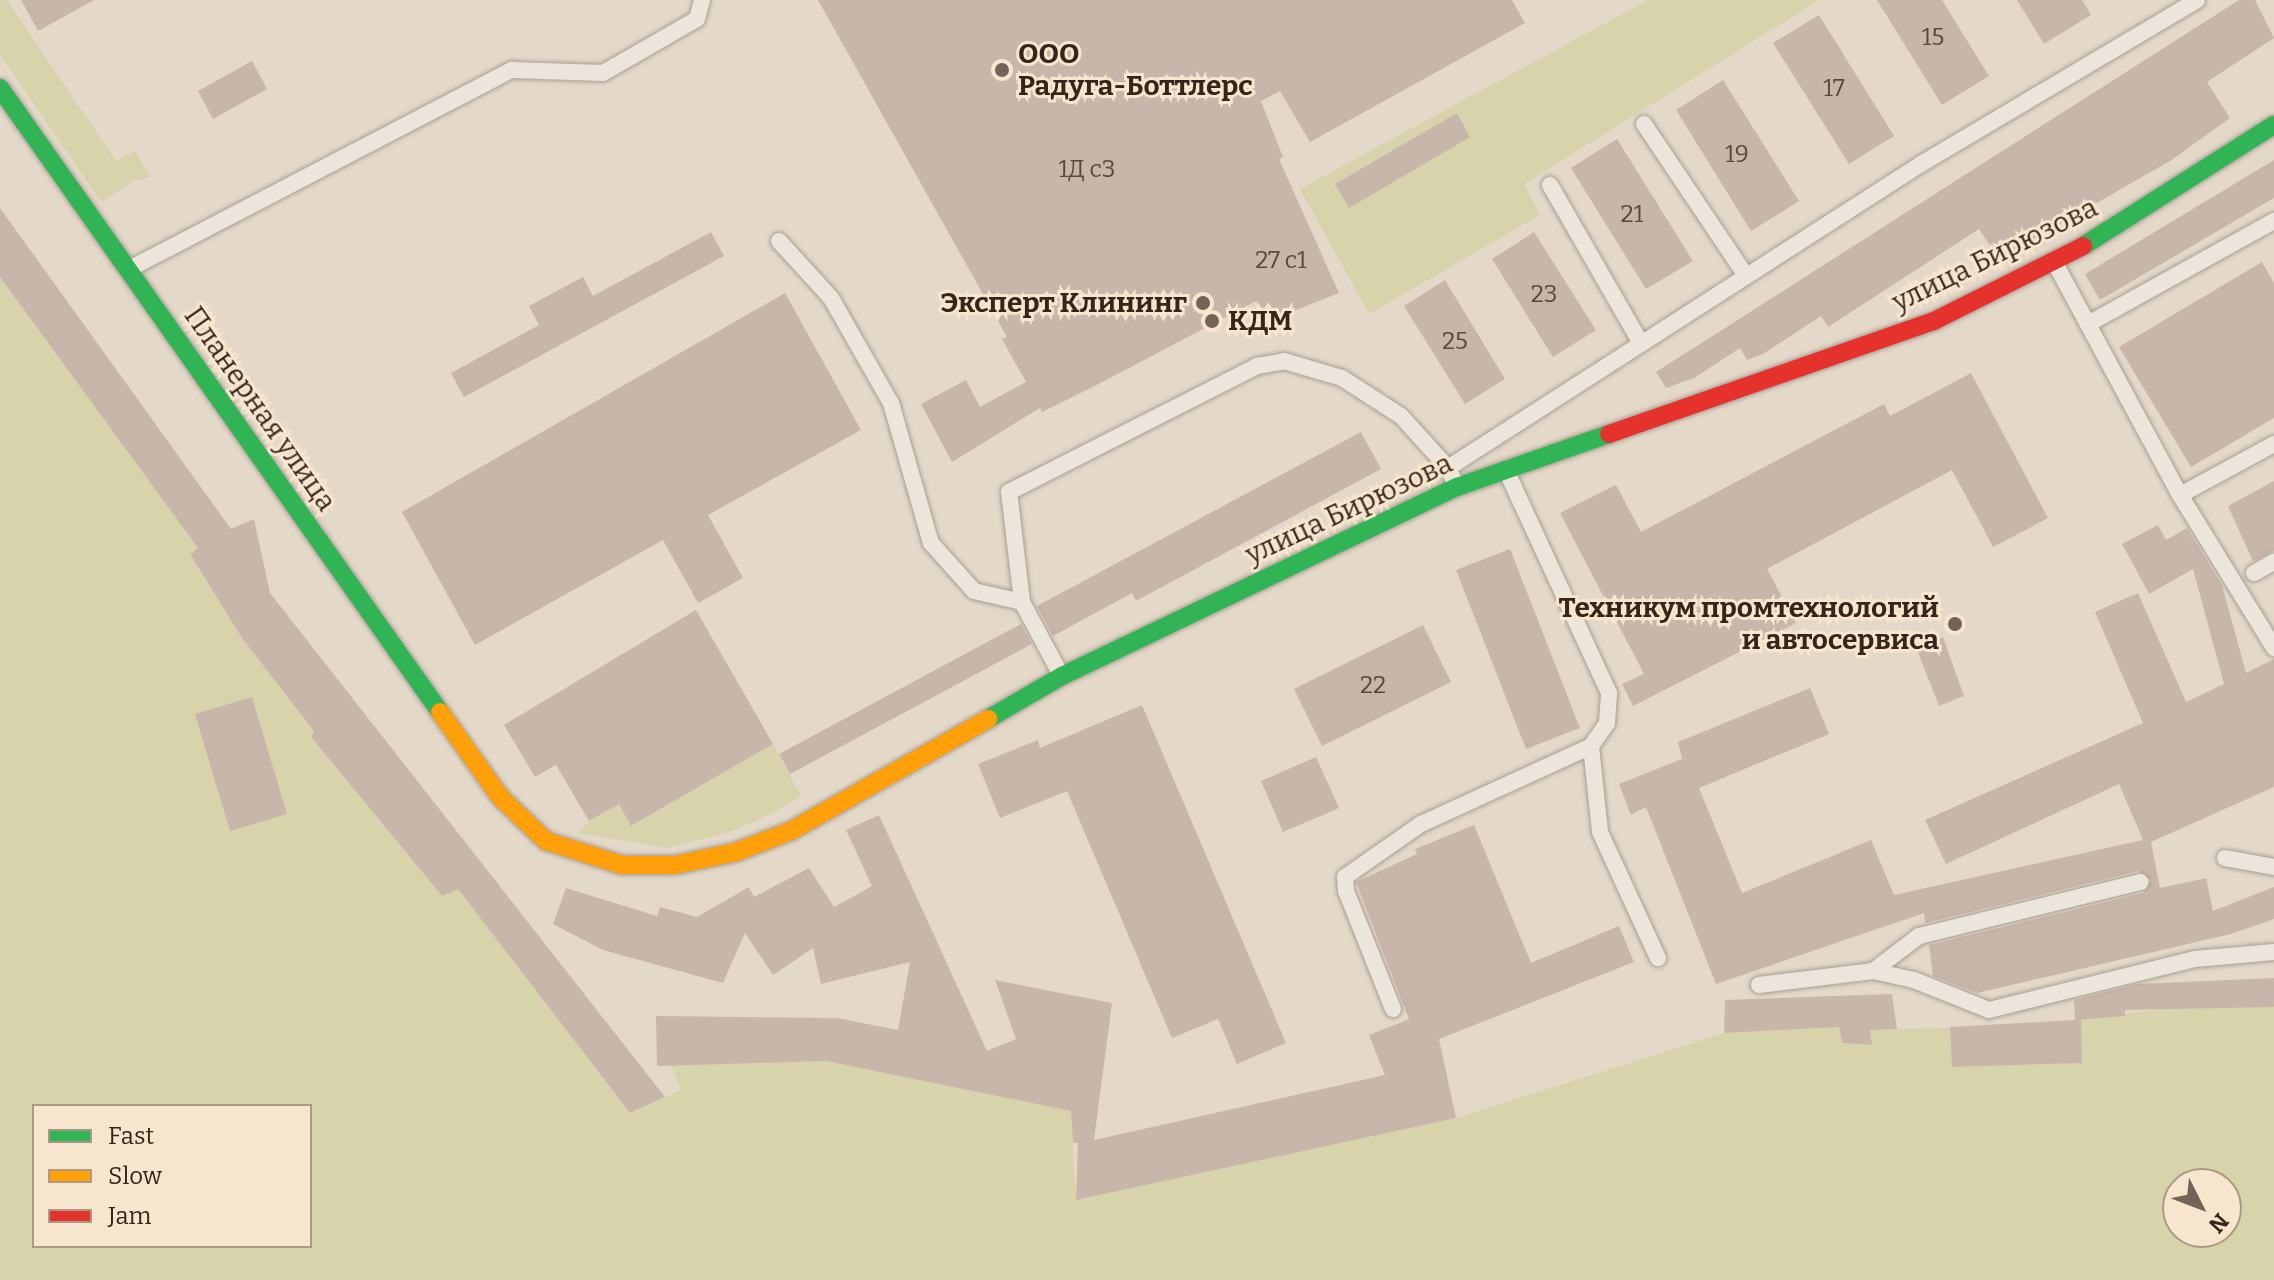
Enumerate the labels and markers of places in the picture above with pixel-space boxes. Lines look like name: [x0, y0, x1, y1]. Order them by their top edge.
place label: ООО Радуга-Боттлерс: [1018, 37, 1253, 103]
marker: ООО Радуга-Боттлерс: [993, 61, 1011, 79]
place label: Эксперт Клининг: [940, 286, 1187, 320]
marker: Эксперт Клининг: [1194, 294, 1212, 312]
place label: КДМ: [1228, 304, 1293, 338]
marker: КДМ: [1203, 312, 1221, 330]
place label: Техникум промтехнологий и автосервиса: [1559, 591, 1939, 657]
marker: Техникум промтехнологий и автосервиса: [1946, 615, 1964, 633]

